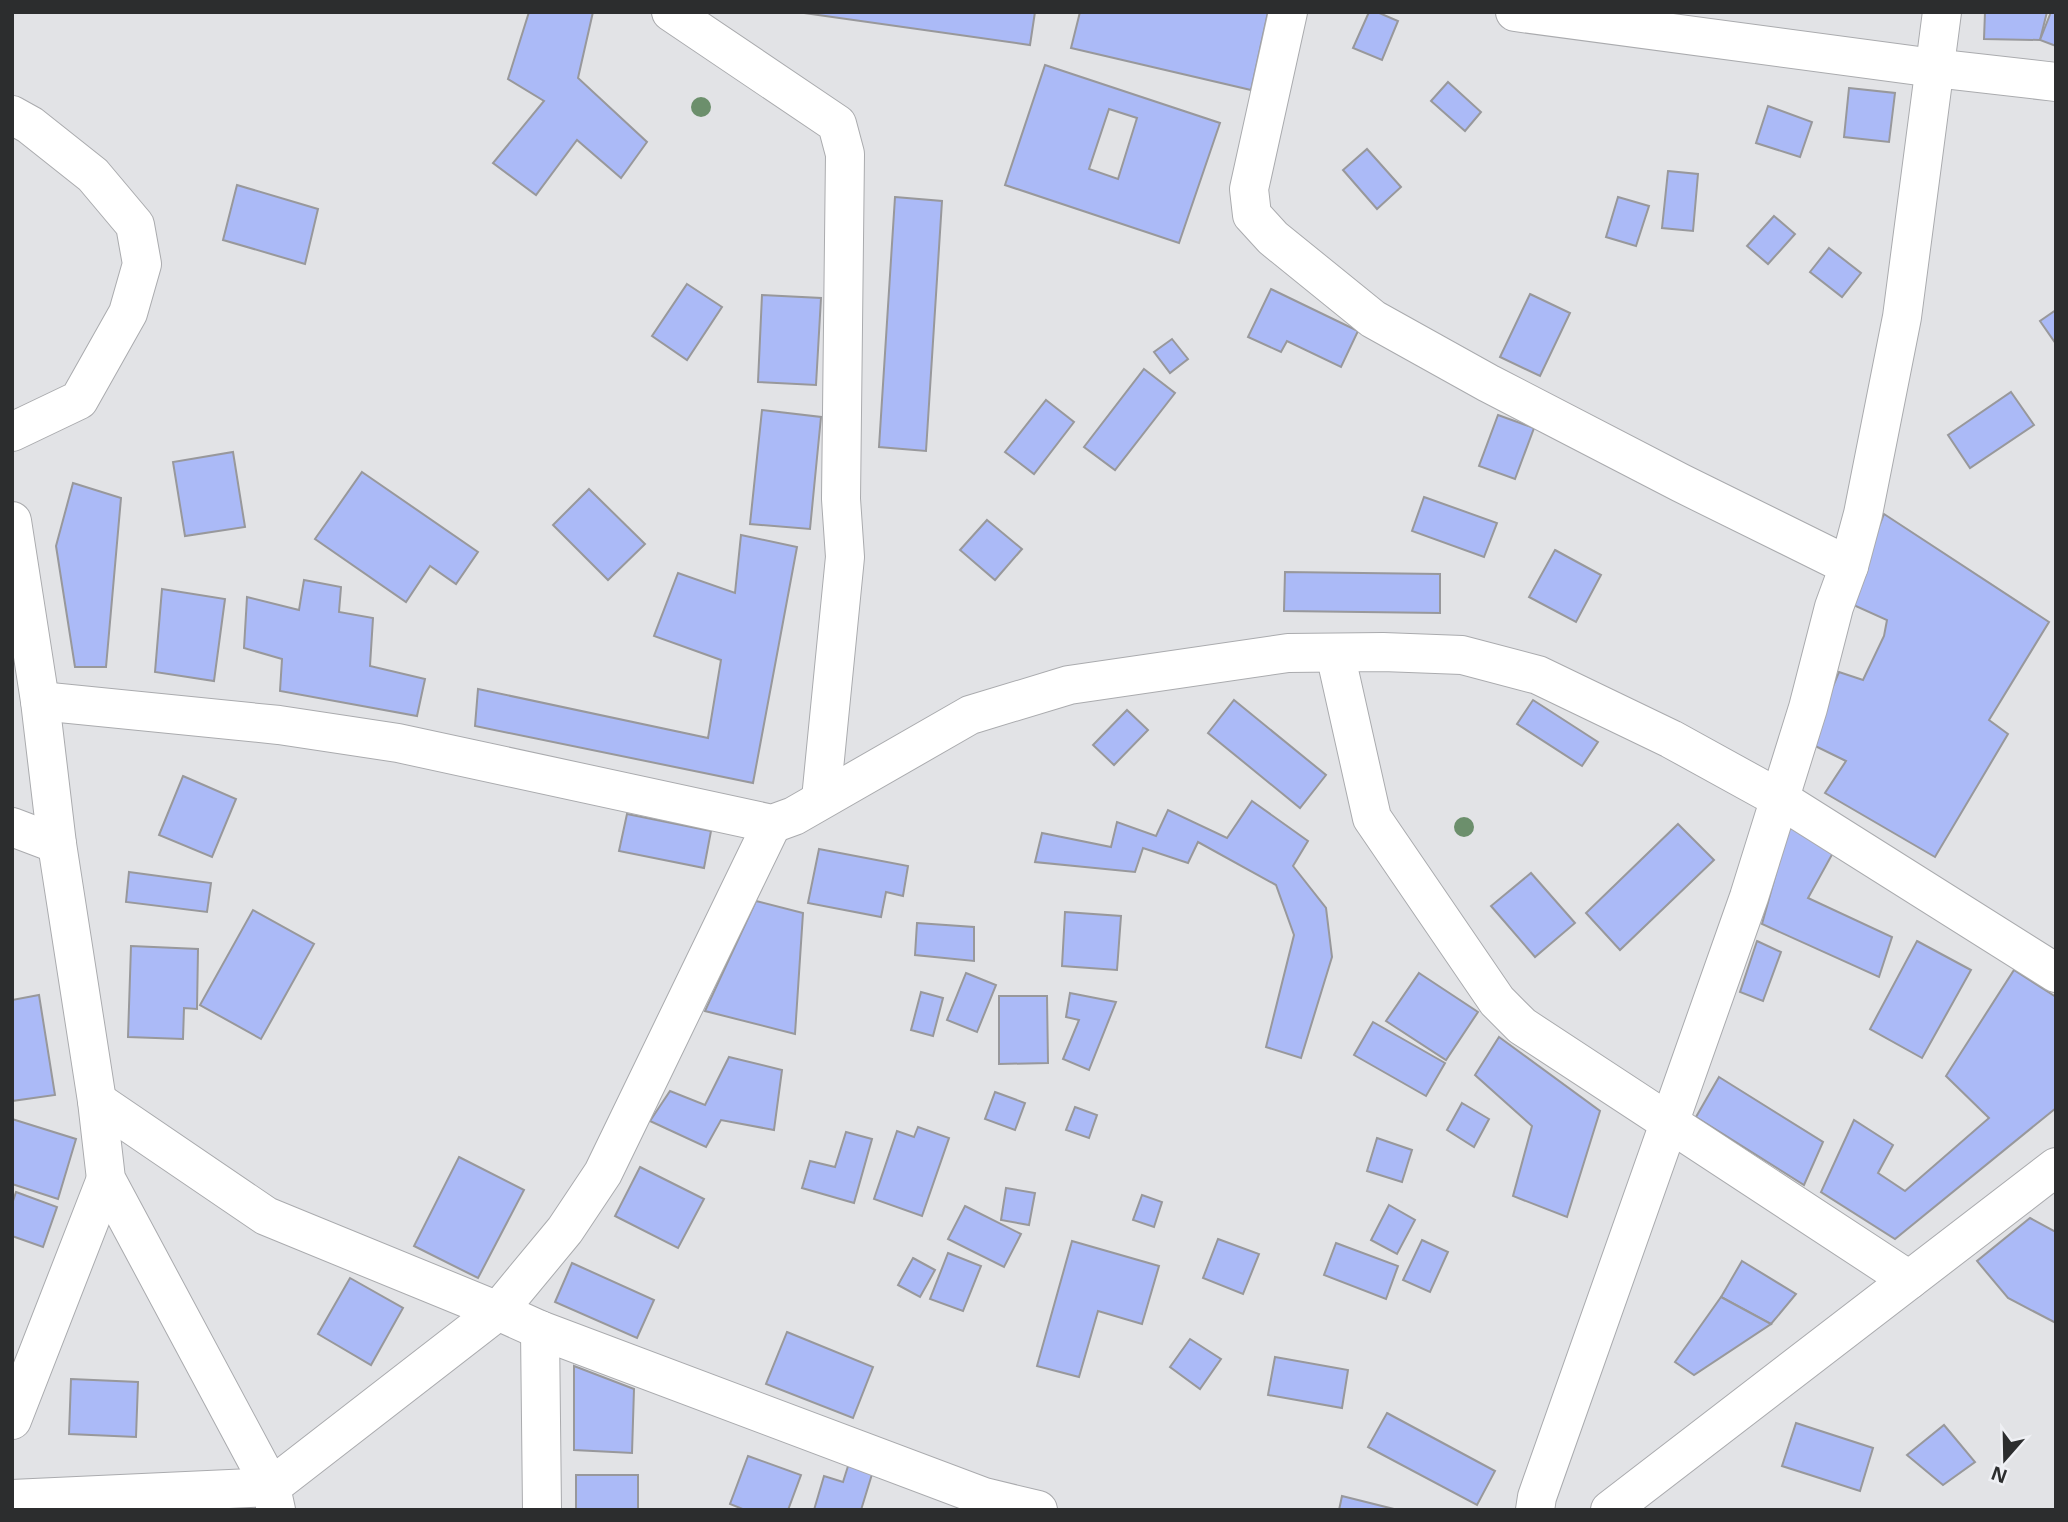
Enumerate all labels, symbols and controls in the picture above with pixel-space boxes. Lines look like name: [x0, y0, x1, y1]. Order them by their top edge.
north arrow: [1970, 1424, 2040, 1494]
text: N: [1987, 1460, 2011, 1490]

